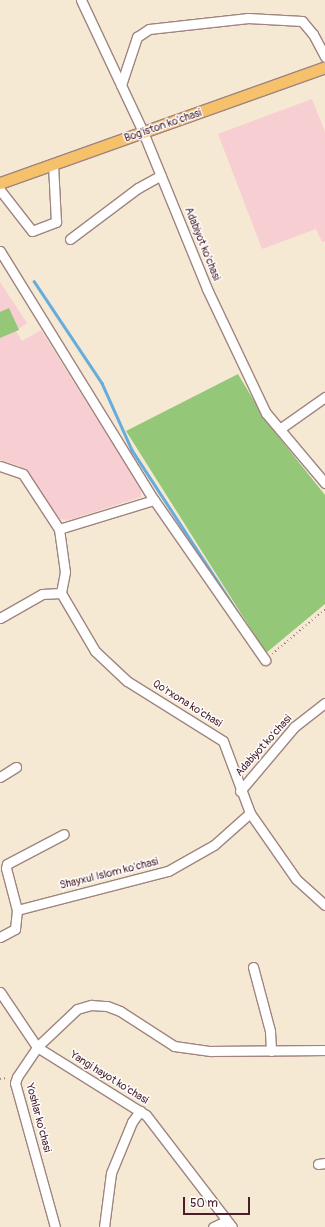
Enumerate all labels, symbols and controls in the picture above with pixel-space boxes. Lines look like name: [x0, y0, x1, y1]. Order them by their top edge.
street label: Bog'iston ko'chasi: [123, 107, 203, 145]
street label: Adabiyot ko'chasi: [181, 205, 223, 283]
street label: Qo'rxona ko'chasi: [150, 677, 224, 731]
street label: Adabiyot ko'chasi: [233, 713, 295, 779]
street label: Shayxul Islom ko'chasi: [58, 855, 160, 893]
street label: Yangi hayot ko'chasi: [67, 1049, 151, 1107]
street label: Yoshlar ko'chasi: [22, 1082, 54, 1154]
scale bar: [185, 1189, 252, 1215]
text: 50 m: [190, 1196, 218, 1211]

